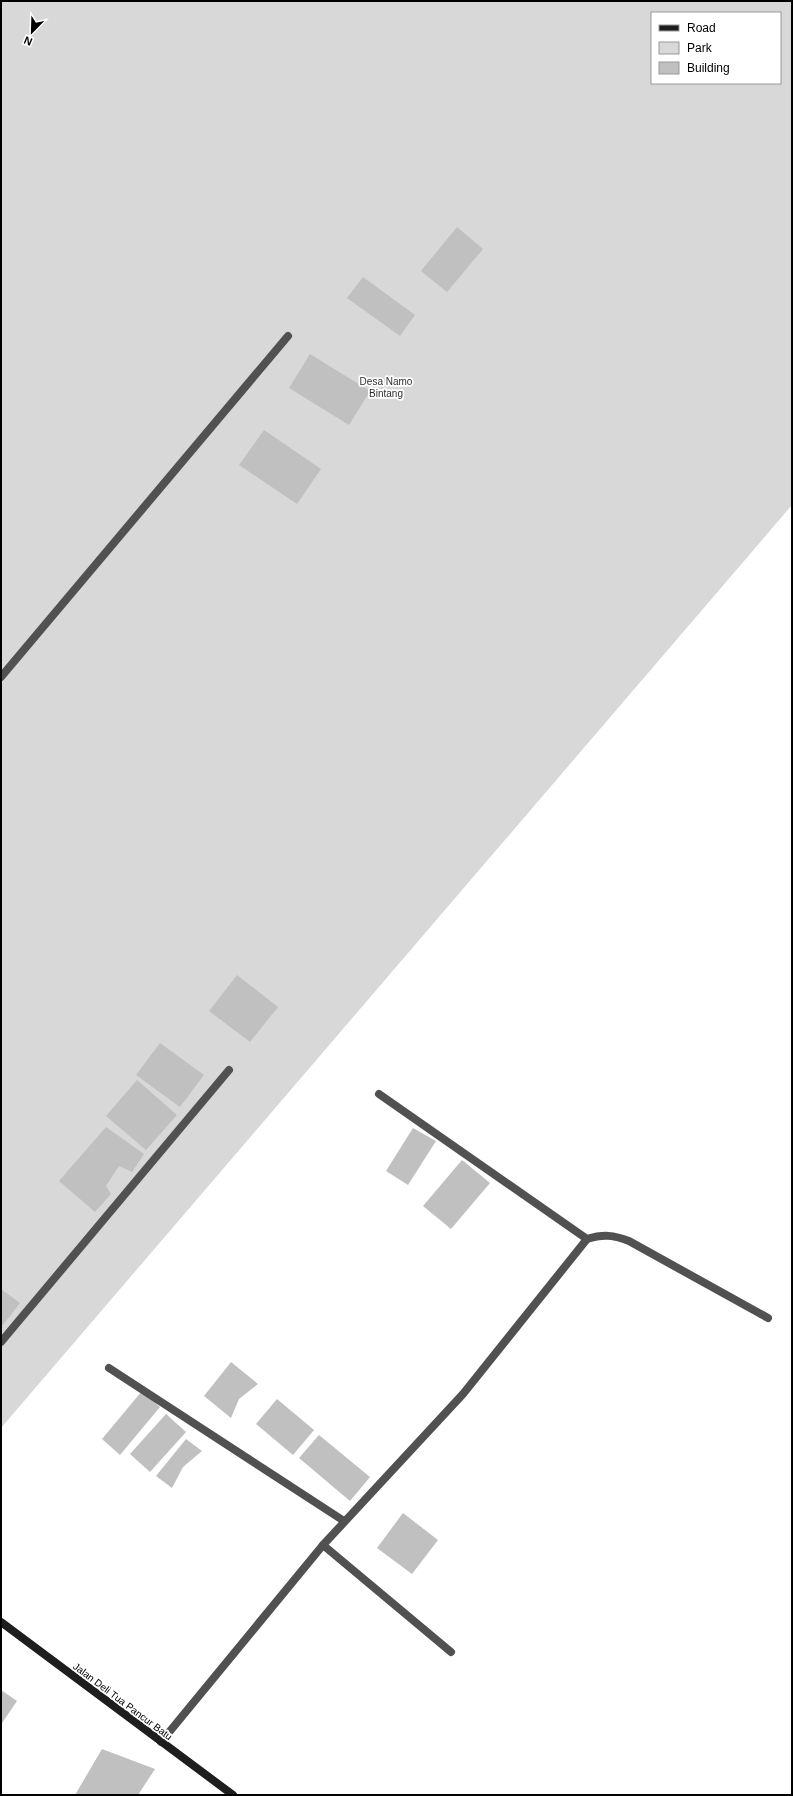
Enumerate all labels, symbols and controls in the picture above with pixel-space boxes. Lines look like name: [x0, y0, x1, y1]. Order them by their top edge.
north arrow: [12, 12, 52, 52]
legend: [651, 12, 781, 84]
text: Road: [687, 21, 716, 35]
text: N: [22, 34, 34, 48]
text: Park: [687, 41, 713, 55]
text: Building: [687, 61, 730, 75]
park label: Desa Namo Bintang: [360, 376, 413, 399]
street label: Jalan Deli Tua Pancur Batu: [71, 1661, 174, 1742]

